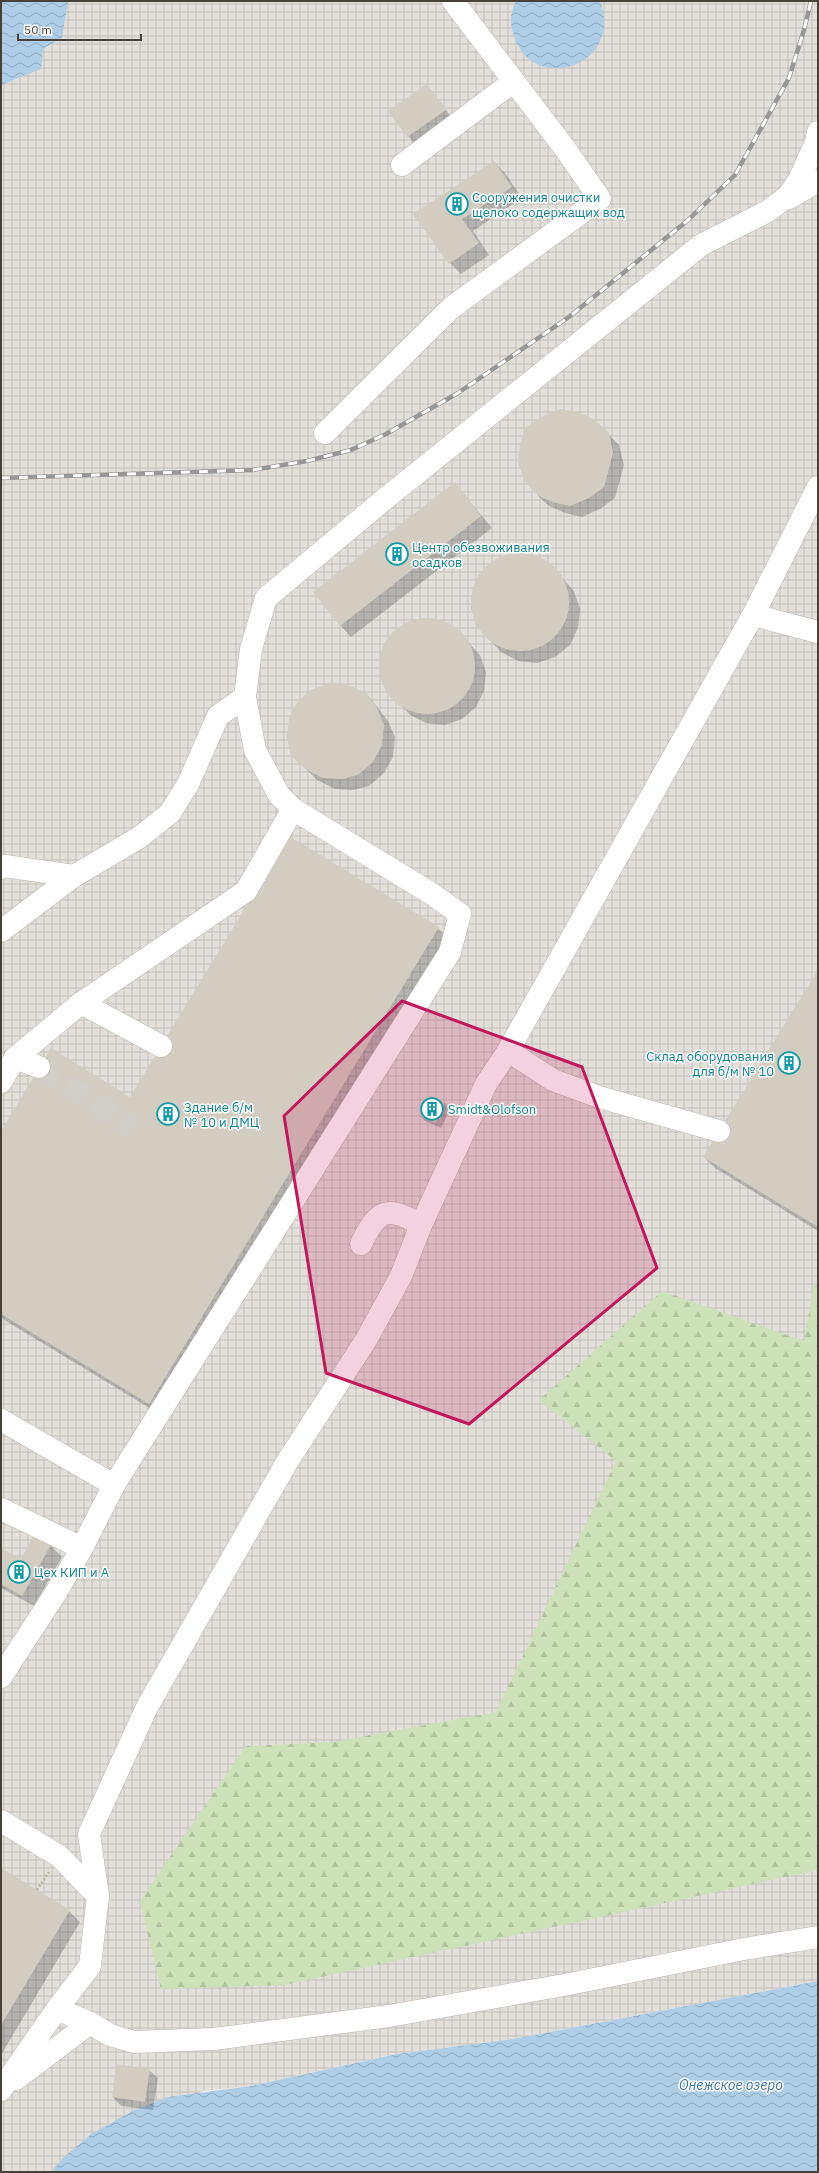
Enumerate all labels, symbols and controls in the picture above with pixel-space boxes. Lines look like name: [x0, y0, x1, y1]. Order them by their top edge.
scale bar: [18, 16, 141, 42]
text: 50 m: [24, 22, 52, 37]
place label: Сооружения очистки щелоко содержащих вод: [472, 189, 625, 221]
building icon: Сооружения очистки щелоко содержащих вод: [444, 191, 470, 217]
place label: Центр обезвоживания осадков: [412, 539, 550, 571]
building icon: Центр обезвоживания осадков: [384, 541, 410, 567]
place label: Склад оборудования для б/м № 10: [646, 1048, 774, 1080]
building icon: Склад оборудования для б/м № 10: [776, 1050, 802, 1076]
building icon: Smidt&Olofson: [419, 1096, 445, 1122]
place label: Здание б/м № 10 и ДМЦ: [184, 1099, 260, 1131]
building icon: Здание б/м № 10 и ДМЦ: [155, 1101, 181, 1127]
place label: Smidt&Olofson: [448, 1101, 536, 1118]
building icon: Цех КИП и А: [6, 1559, 32, 1585]
place label: Цех КИП и А: [34, 1564, 110, 1581]
water label: Онежское озеро: [679, 2076, 783, 2094]

